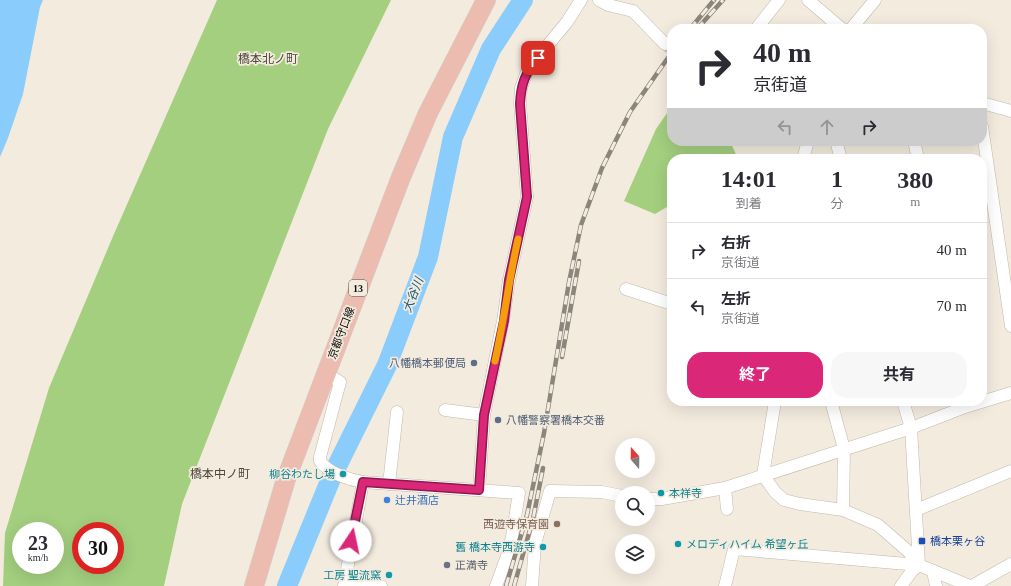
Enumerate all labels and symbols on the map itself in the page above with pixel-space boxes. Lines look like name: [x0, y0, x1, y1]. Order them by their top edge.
pin: [521, 41, 555, 75]
district label: 橋本北ノ町: [238, 52, 298, 66]
water label: 大谷川: [400, 274, 427, 314]
road number: 13: [349, 280, 367, 296]
street label: 京都守口線: [326, 305, 356, 361]
place label: 八幡橋本郵便局: [389, 357, 466, 369]
marker: 八幡橋本郵便局: [469, 358, 479, 368]
place label: 八幡警察署橋本交番: [506, 414, 605, 426]
marker: 八幡警察署橋本交番: [493, 415, 503, 425]
north arrow: [615, 438, 655, 478]
district label: 橋本中ノ町: [190, 467, 250, 481]
place label: 柳谷わたし場: [269, 468, 335, 480]
marker: 柳谷わたし場: [338, 469, 348, 479]
place label: 本祥寺: [669, 487, 702, 499]
marker: 本祥寺: [656, 488, 666, 498]
place label: 辻井酒店: [395, 494, 439, 506]
marker: 辻井酒店: [382, 495, 392, 505]
place label: 西遊寺保育園: [483, 518, 549, 530]
marker: 西遊寺保育園: [552, 519, 562, 529]
position arrow: [330, 520, 372, 562]
speed limit sign: 30: [72, 522, 124, 574]
place label: 橋本栗ヶ谷: [930, 535, 985, 547]
marker: 橋本栗ヶ谷: [917, 536, 927, 546]
place label: メロディハイム 希望ヶ丘: [686, 538, 809, 550]
marker: メロディハイム 希望ヶ丘: [673, 539, 683, 549]
place label: 舊 橋本寺西游寺: [455, 541, 535, 553]
marker: 舊 橋本寺西游寺: [538, 542, 548, 552]
place label: 正満寺: [455, 559, 488, 571]
marker: 正満寺: [442, 560, 452, 570]
place label: 工房 聖流窯: [323, 569, 381, 581]
marker: 工房 聖流窯: [384, 570, 394, 580]

